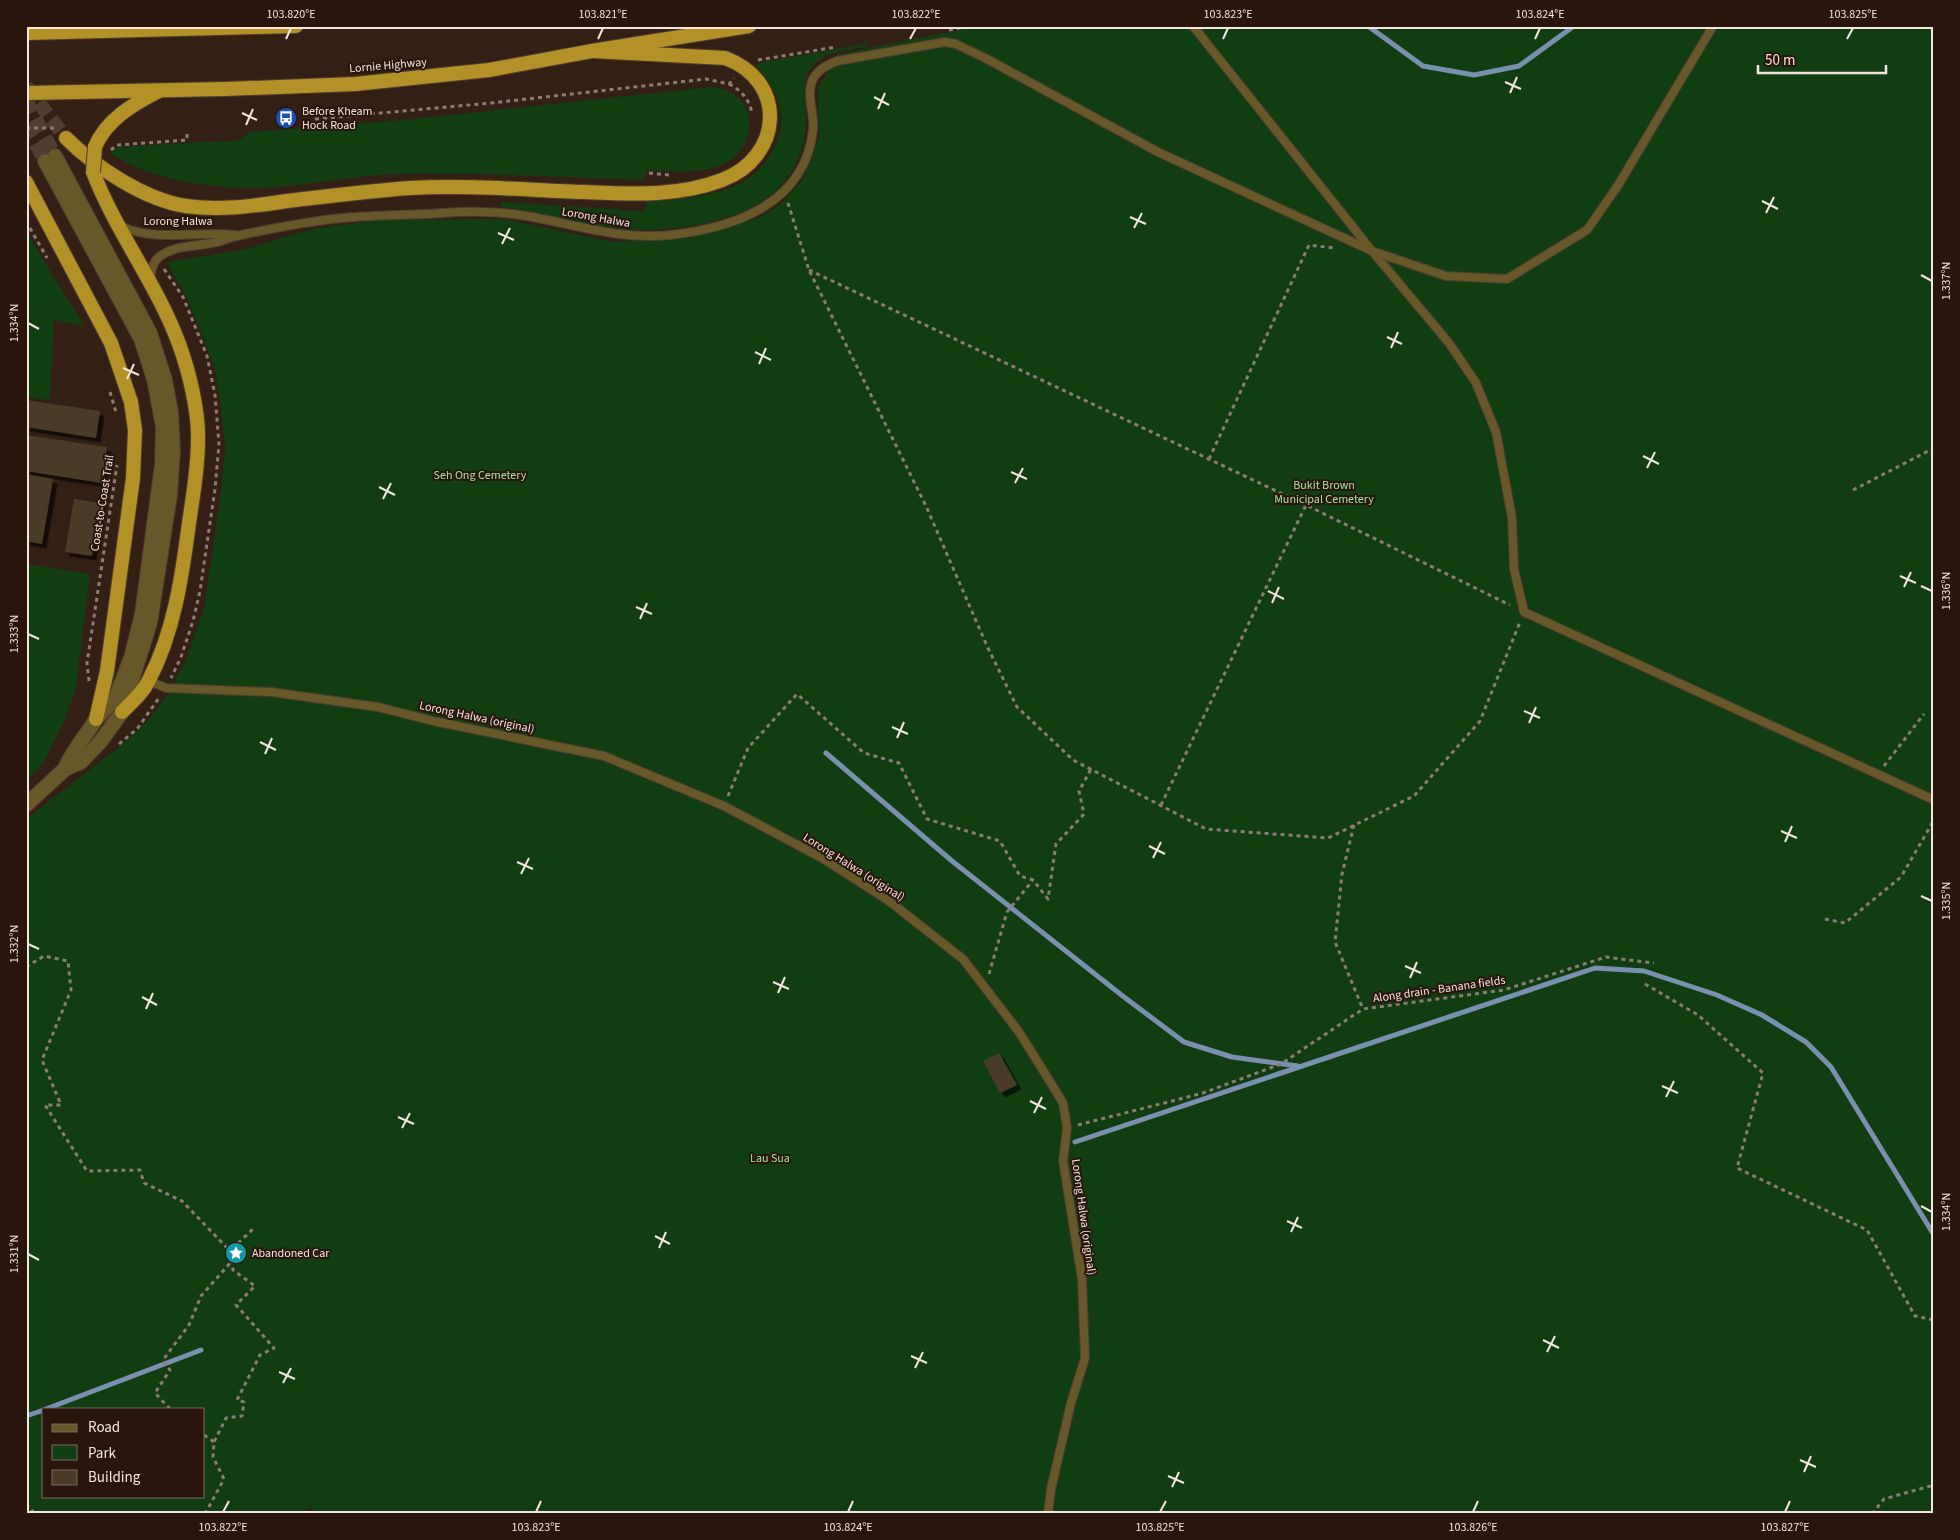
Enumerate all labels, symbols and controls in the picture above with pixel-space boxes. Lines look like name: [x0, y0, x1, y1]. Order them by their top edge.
text: 103.820°E: [266, 6, 316, 23]
text: 103.821°E: [578, 6, 628, 23]
text: 103.822°E: [891, 6, 941, 23]
text: 103.823°E: [1203, 6, 1253, 23]
text: 103.824°E: [1515, 6, 1565, 23]
text: 103.825°E: [1828, 6, 1878, 23]
scale bar: [1758, 42, 1885, 74]
text: 50 m: [1765, 50, 1795, 71]
street label: Lornie Highway: [349, 54, 428, 77]
place label: Before Kheam Hock Road: [302, 103, 373, 134]
bus stop icon: Before Kheam Hock Road: [274, 106, 298, 130]
street label: Lorong Halwa: [560, 203, 631, 232]
street label: Lorong Halwa: [143, 213, 213, 230]
text: 1.337°N: [1938, 262, 1955, 300]
text: 1.334°N: [6, 304, 23, 342]
street label: Coast-to-Coast Trail: [86, 453, 119, 553]
park label: Seh Ong Cemetery: [434, 467, 527, 484]
park label: Bukit Brown Municipal Cemetery: [1274, 477, 1374, 508]
text: 1.336°N: [1938, 572, 1955, 610]
text: 1.333°N: [6, 615, 23, 653]
street label: Lorong Halwa (original): [418, 697, 536, 738]
street label: Lorong Halwa (original): [800, 829, 908, 906]
text: 1.335°N: [1938, 882, 1955, 920]
text: 1.332°N: [6, 925, 23, 963]
street label: Along drain - Banana fields: [1372, 972, 1506, 1007]
park label: Lau Sua: [750, 1150, 790, 1167]
street label: Lorong Halwa (original): [1067, 1158, 1100, 1276]
text: 1.334°N: [1938, 1193, 1955, 1231]
text: 1.331°N: [6, 1235, 23, 1273]
place icon: Abandoned Car: [224, 1241, 248, 1265]
place label: Abandoned Car: [252, 1245, 330, 1262]
legend: [42, 1408, 205, 1498]
text: Road: [88, 1417, 120, 1438]
text: Park: [88, 1443, 117, 1464]
text: Building: [88, 1467, 141, 1488]
text: 103.822°E: [198, 1519, 248, 1536]
text: 103.823°E: [511, 1519, 561, 1536]
text: 103.824°E: [823, 1519, 873, 1536]
text: 103.825°E: [1135, 1519, 1185, 1536]
text: 103.826°E: [1448, 1519, 1498, 1536]
text: 103.827°E: [1760, 1519, 1810, 1536]

